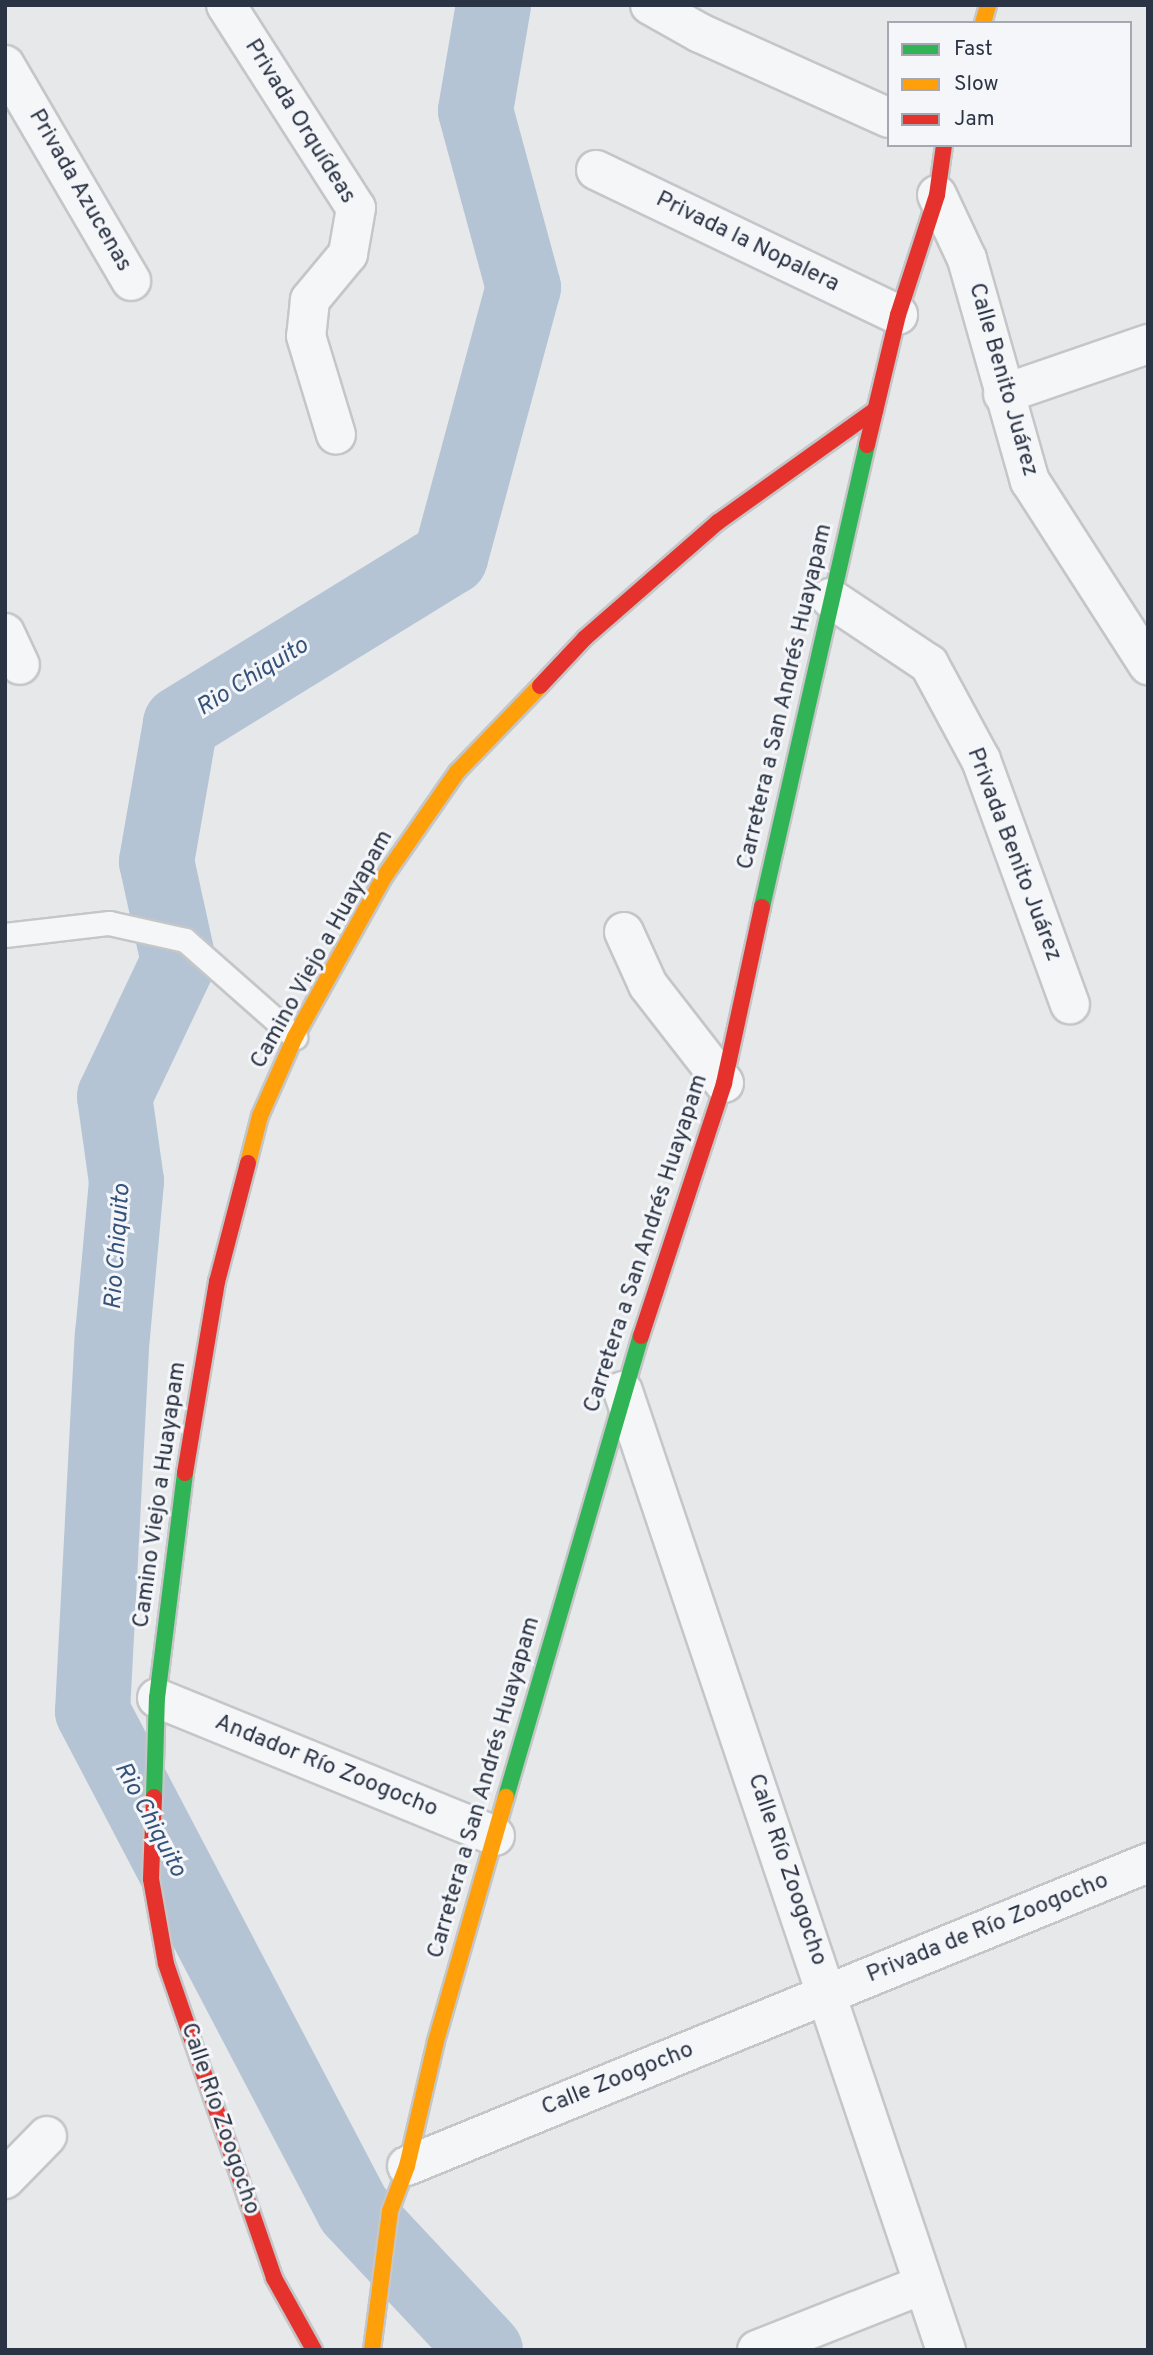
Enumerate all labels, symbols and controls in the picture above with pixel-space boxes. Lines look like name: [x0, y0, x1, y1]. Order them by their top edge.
legend: [887, 21, 1132, 147]
street label: Privada Orquídeas: [237, 35, 361, 209]
text: Fast: [954, 36, 993, 63]
text: Slow: [954, 71, 999, 98]
street label: Privada Azucenas: [21, 105, 137, 277]
text: Jam: [954, 106, 995, 133]
street label: Privada la Nopalera: [651, 187, 843, 299]
street label: Calle Benito Juárez: [961, 280, 1043, 480]
street label: Carretera a San Andrés Huayapam: [733, 521, 839, 873]
water label: Rio Chiquito: [192, 632, 314, 724]
street label: Privada Benito Juárez: [960, 744, 1066, 966]
street label: Camino Viejo a Huayapam: [246, 825, 400, 1075]
street label: Carretera a San Andrés Huayapam: [579, 1071, 715, 1417]
water label: Rio Chiquito: [100, 1183, 138, 1311]
street label: Camino Viejo a Huayapam: [129, 1360, 193, 1630]
street label: Carretera a San Andrés Huayapam: [423, 1614, 547, 1962]
street label: Andador Río Zoogocho: [210, 1710, 442, 1824]
water label: Rio Chiquito: [107, 1758, 191, 1882]
street label: Calle Río Zoogocho: [740, 1771, 832, 1969]
street label: Privada de Río Zoogocho: [863, 1868, 1113, 1990]
street label: Calle Río Zoogocho: [173, 2020, 265, 2218]
street label: Calle Zoogocho: [538, 2037, 698, 2123]

